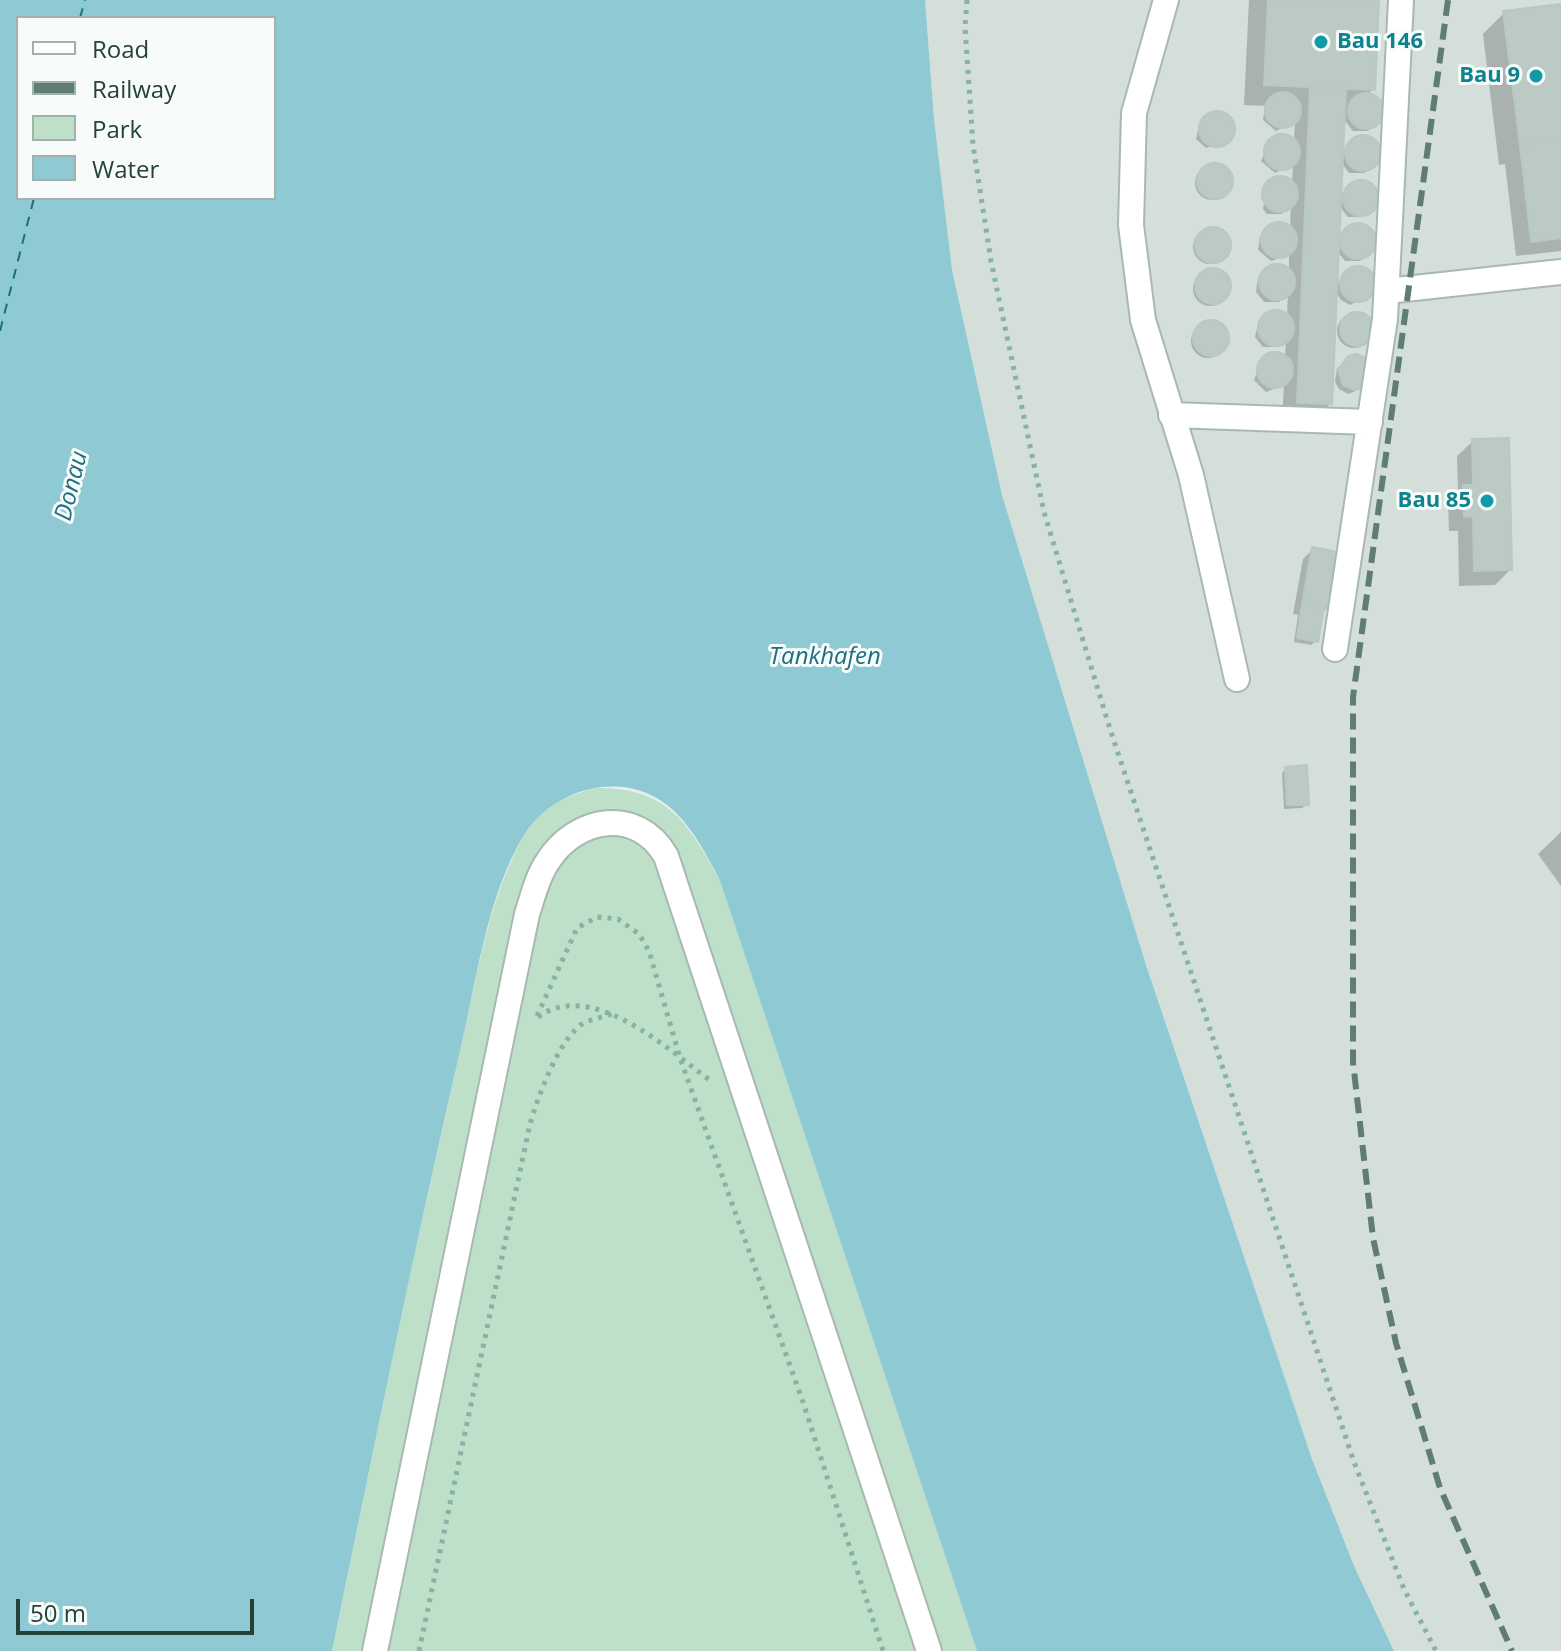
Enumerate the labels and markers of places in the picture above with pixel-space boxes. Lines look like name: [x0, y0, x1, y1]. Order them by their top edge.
place label: Bau 146: [1337, 29, 1423, 55]
marker: Bau 146: [1312, 33, 1330, 51]
place label: Bau 9: [1459, 63, 1520, 89]
marker: Bau 9: [1527, 67, 1545, 85]
place label: Bau 85: [1398, 488, 1471, 514]
marker: Bau 85: [1478, 492, 1496, 510]

